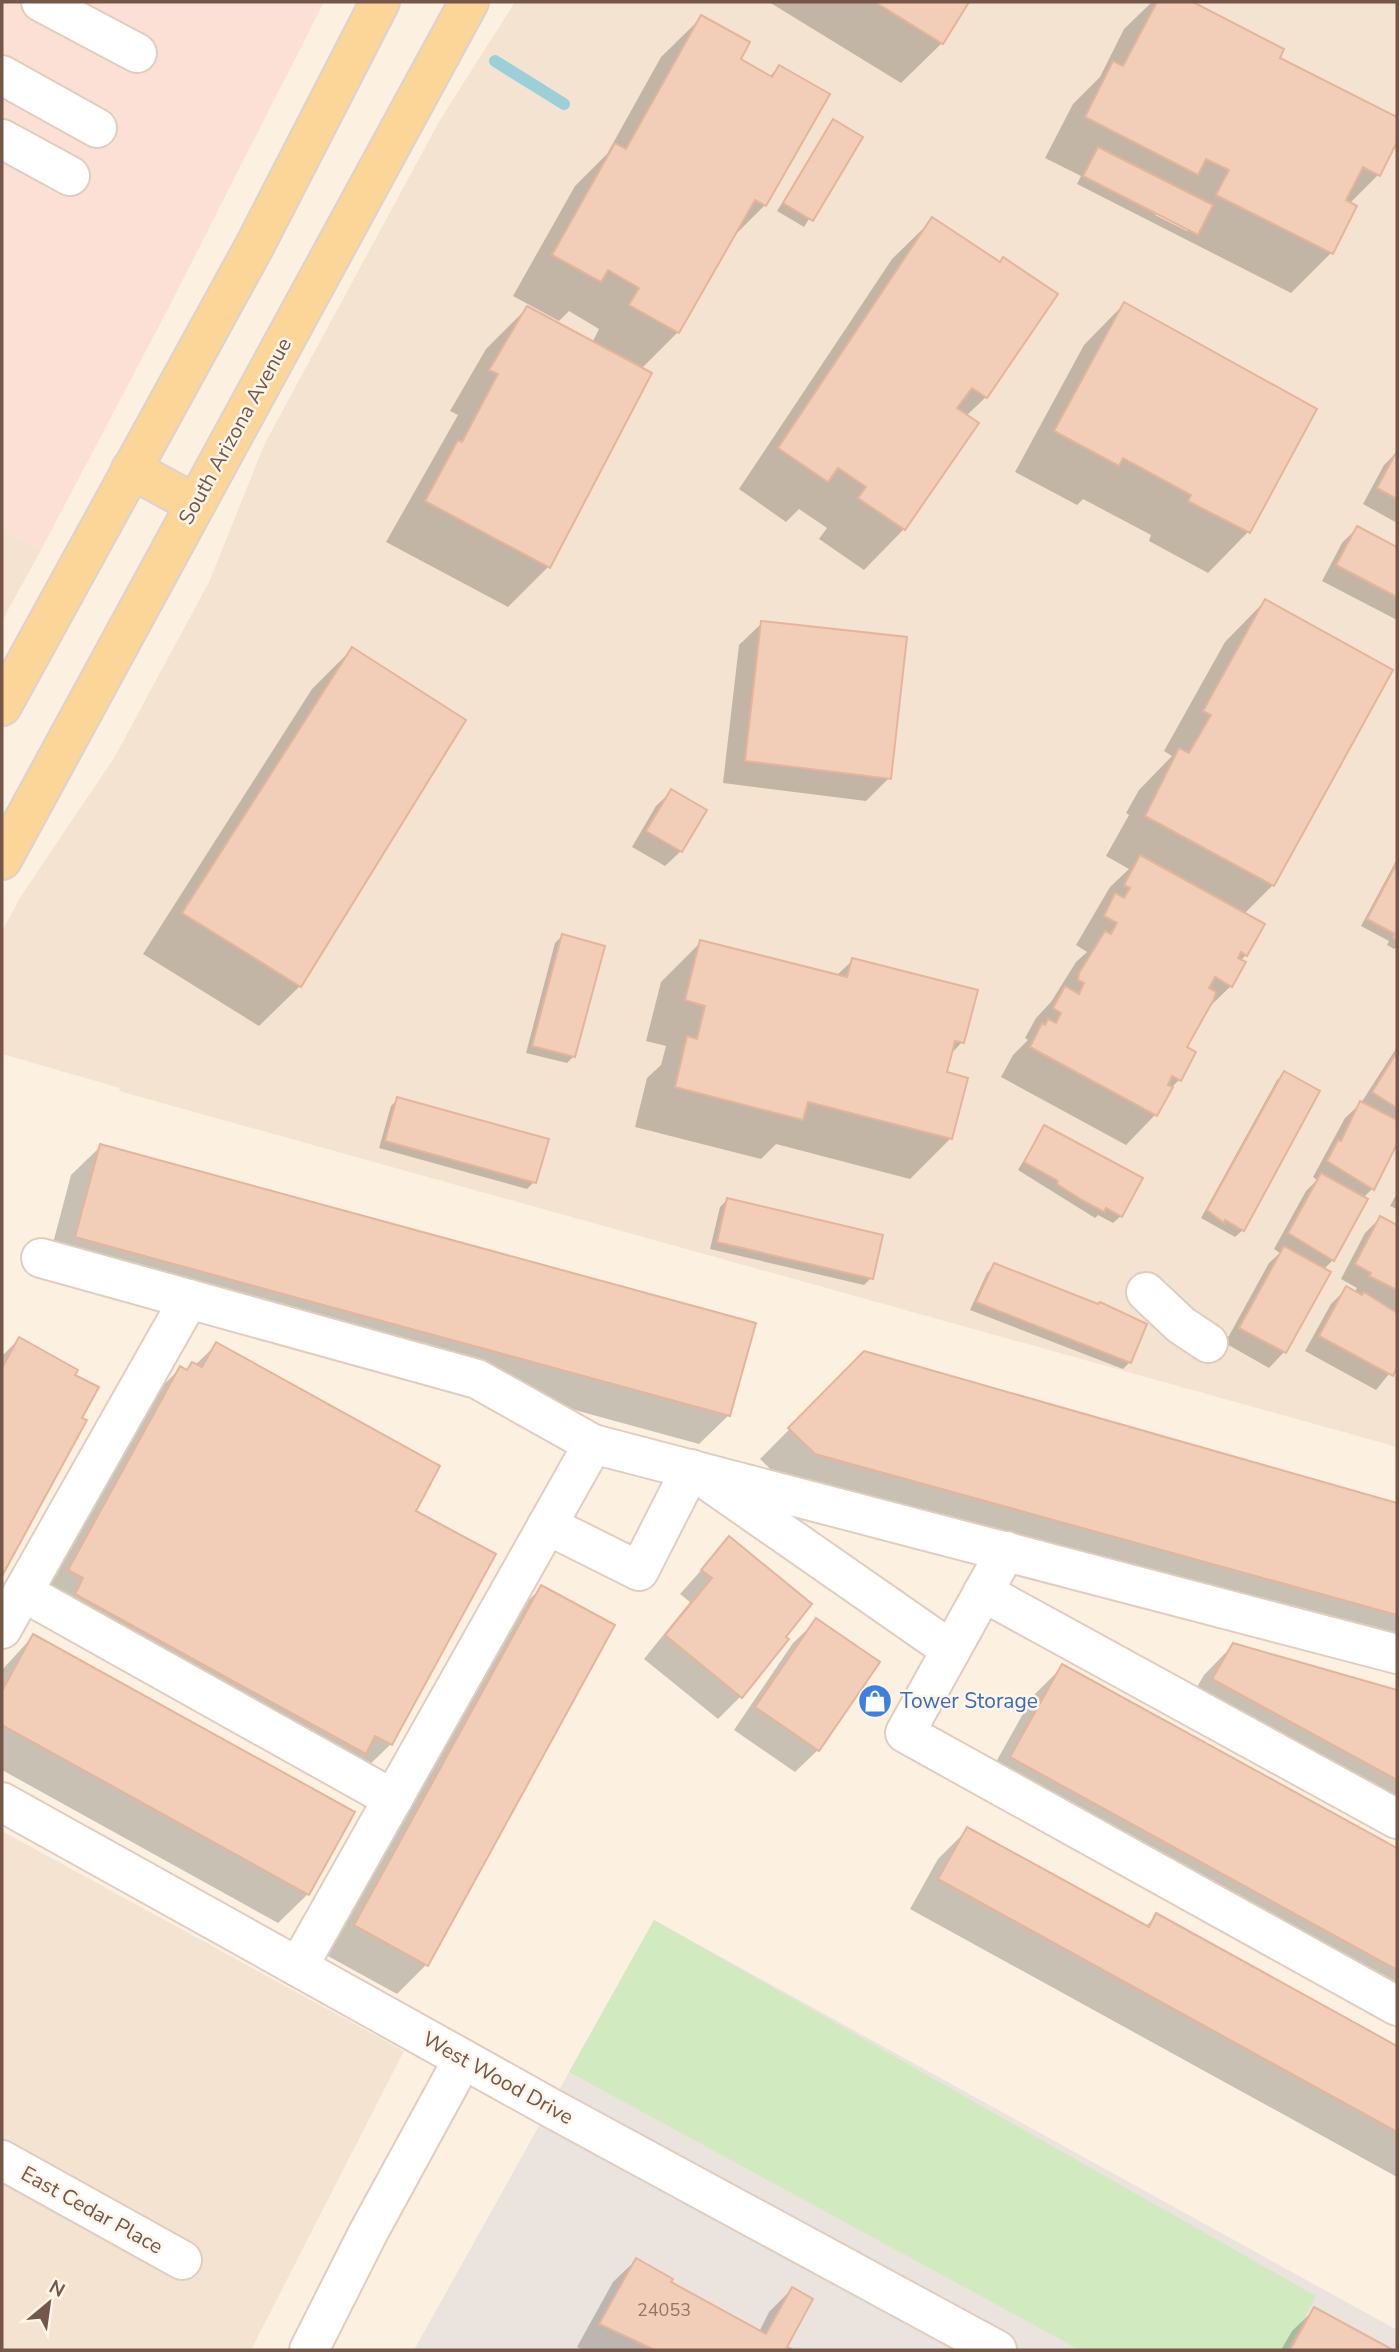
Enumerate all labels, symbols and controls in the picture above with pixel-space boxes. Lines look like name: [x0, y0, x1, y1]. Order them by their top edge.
street label: South Arizona Avenue: [172, 332, 298, 530]
shop icon: Tower Storage: [856, 1682, 894, 1720]
place label: Tower Storage: [900, 1687, 1038, 1715]
street label: West Wood Drive: [418, 2025, 578, 2131]
street label: East Cedar Place: [16, 2159, 168, 2261]
north arrow: [14, 2268, 84, 2338]
text: N: [44, 2274, 69, 2304]
house number: 24053: [637, 2298, 691, 2322]

